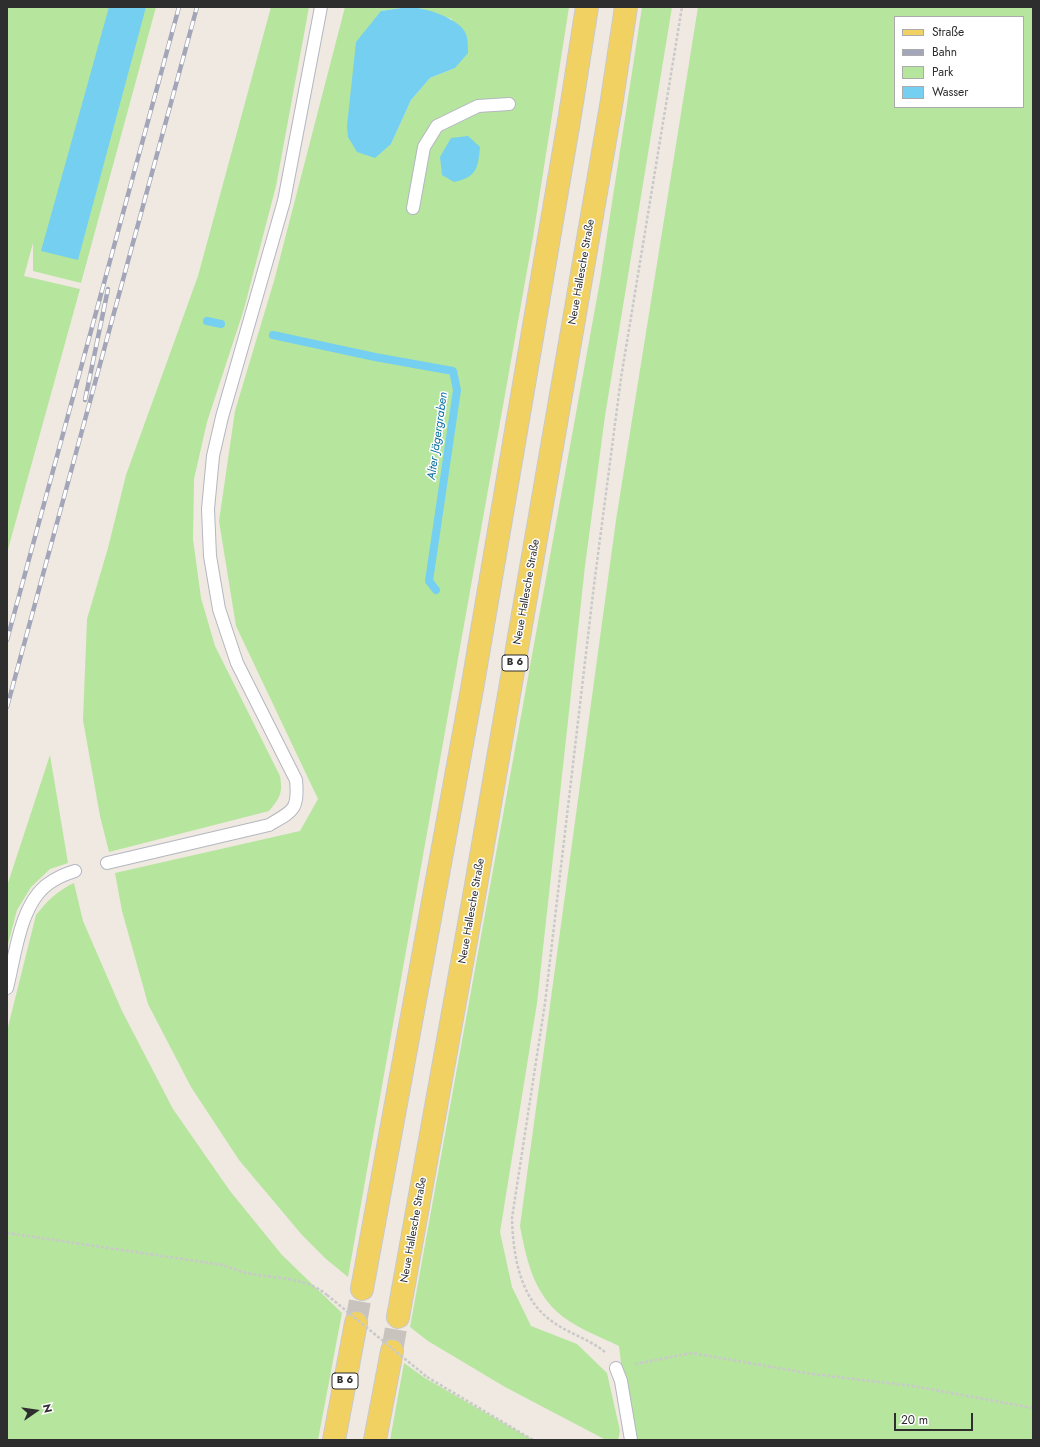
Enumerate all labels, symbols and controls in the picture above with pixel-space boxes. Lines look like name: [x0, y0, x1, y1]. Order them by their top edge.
legend: [894, 16, 1024, 108]
text: Straße: [932, 23, 964, 41]
text: Bahn: [932, 43, 957, 61]
text: Park: [932, 63, 953, 81]
text: Wasser: [932, 83, 968, 101]
street label: Neue Hallesche Straße: [566, 218, 598, 326]
water label: Alter Jägergraben: [425, 391, 451, 481]
street label: Neue Hallesche Straße: [511, 538, 543, 646]
road number: B 6: [502, 655, 528, 671]
street label: Neue Hallesche Straße: [456, 857, 488, 965]
street label: Neue Hallesche Straße: [398, 1176, 430, 1284]
road number: B 6: [332, 1373, 358, 1389]
north arrow: [16, 1391, 56, 1431]
text: N: [39, 1402, 56, 1414]
scale bar: [896, 1405, 975, 1431]
text: 20 m: [901, 1411, 928, 1429]

